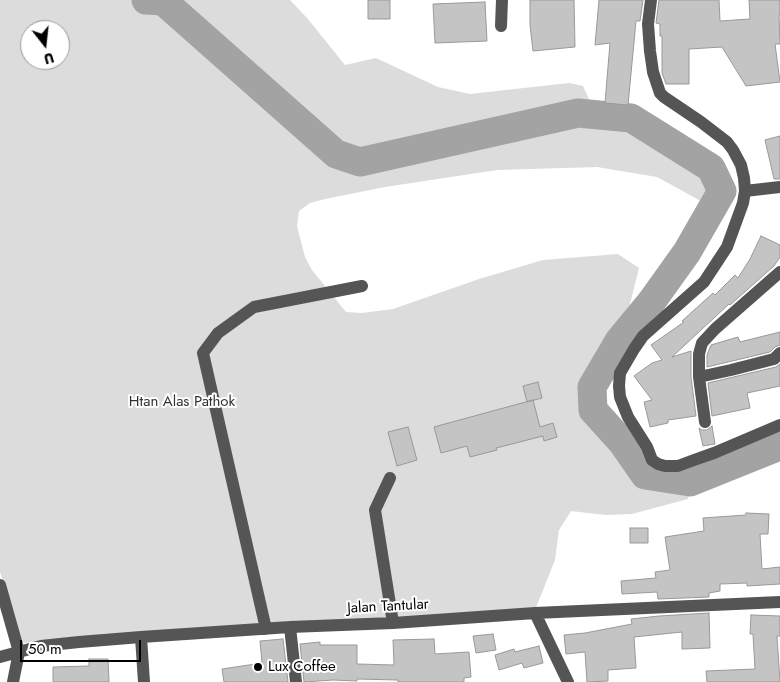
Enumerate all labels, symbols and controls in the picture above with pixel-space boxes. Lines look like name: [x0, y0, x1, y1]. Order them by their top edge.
north arrow: [20, 20, 70, 70]
text: U: [41, 47, 56, 69]
park label: Htan Alas Pathok: [129, 393, 235, 411]
street label: Jalan Tantular: [347, 596, 429, 618]
scale bar: [22, 630, 144, 662]
text: 50 m: [28, 638, 62, 660]
place label: Lux Coffee: [268, 658, 336, 676]
marker: Lux Coffee: [252, 661, 264, 673]

